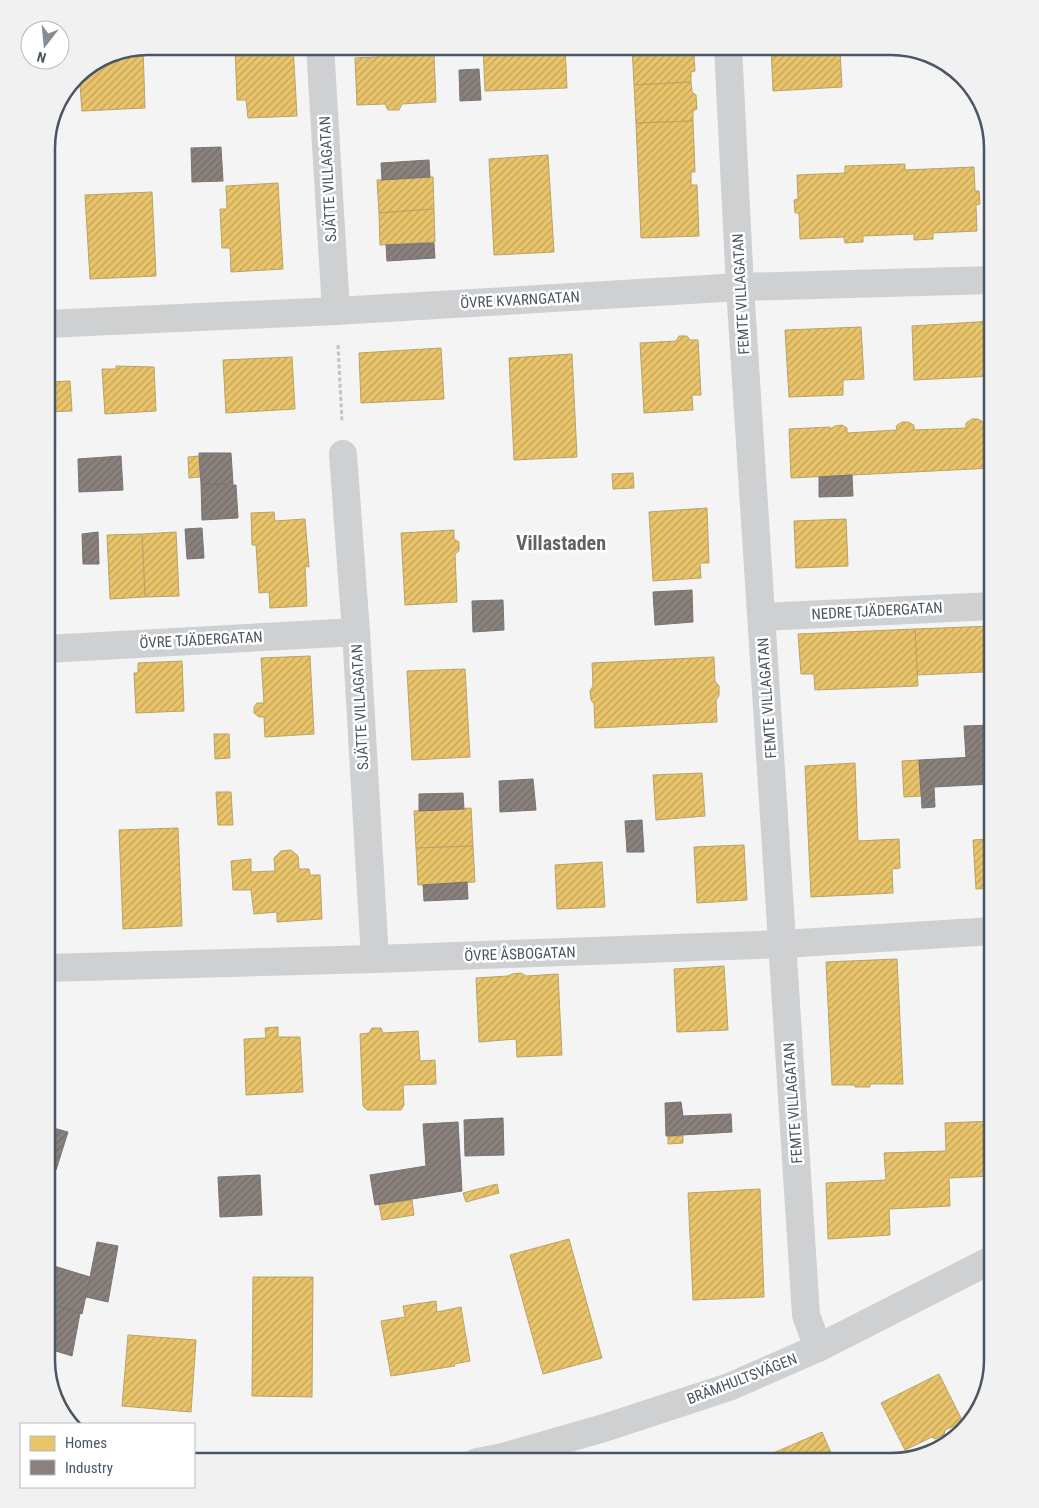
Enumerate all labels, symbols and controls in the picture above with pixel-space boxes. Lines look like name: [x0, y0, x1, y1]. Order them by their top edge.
north arrow: [20, 20, 70, 70]
text: N: [35, 49, 48, 66]
street label: SJÄTTE VILLAGATAN: [316, 116, 340, 242]
street label: FEMTE VILLAGATAN: [729, 233, 753, 355]
street label: ÖVRE KVARNGATAN: [460, 288, 580, 312]
district label: Villastaden: [516, 531, 606, 555]
street label: NEDRE TJÄDERGATAN: [811, 599, 943, 623]
street label: ÖVRE TJÄDERGATAN: [139, 628, 263, 652]
street label: FEMTE VILLAGATAN: [754, 637, 780, 759]
street label: SJÄTTE VILLAGATAN: [348, 644, 372, 770]
street label: ÖVRE ÅSBOGATAN: [464, 943, 576, 965]
street label: FEMTE VILLAGATAN: [780, 1042, 806, 1164]
street label: BRÄMHULTSVÄGEN: [684, 1350, 800, 1408]
legend: [20, 1423, 195, 1488]
text: Homes: [65, 1434, 107, 1452]
text: Industry: [65, 1459, 113, 1477]

